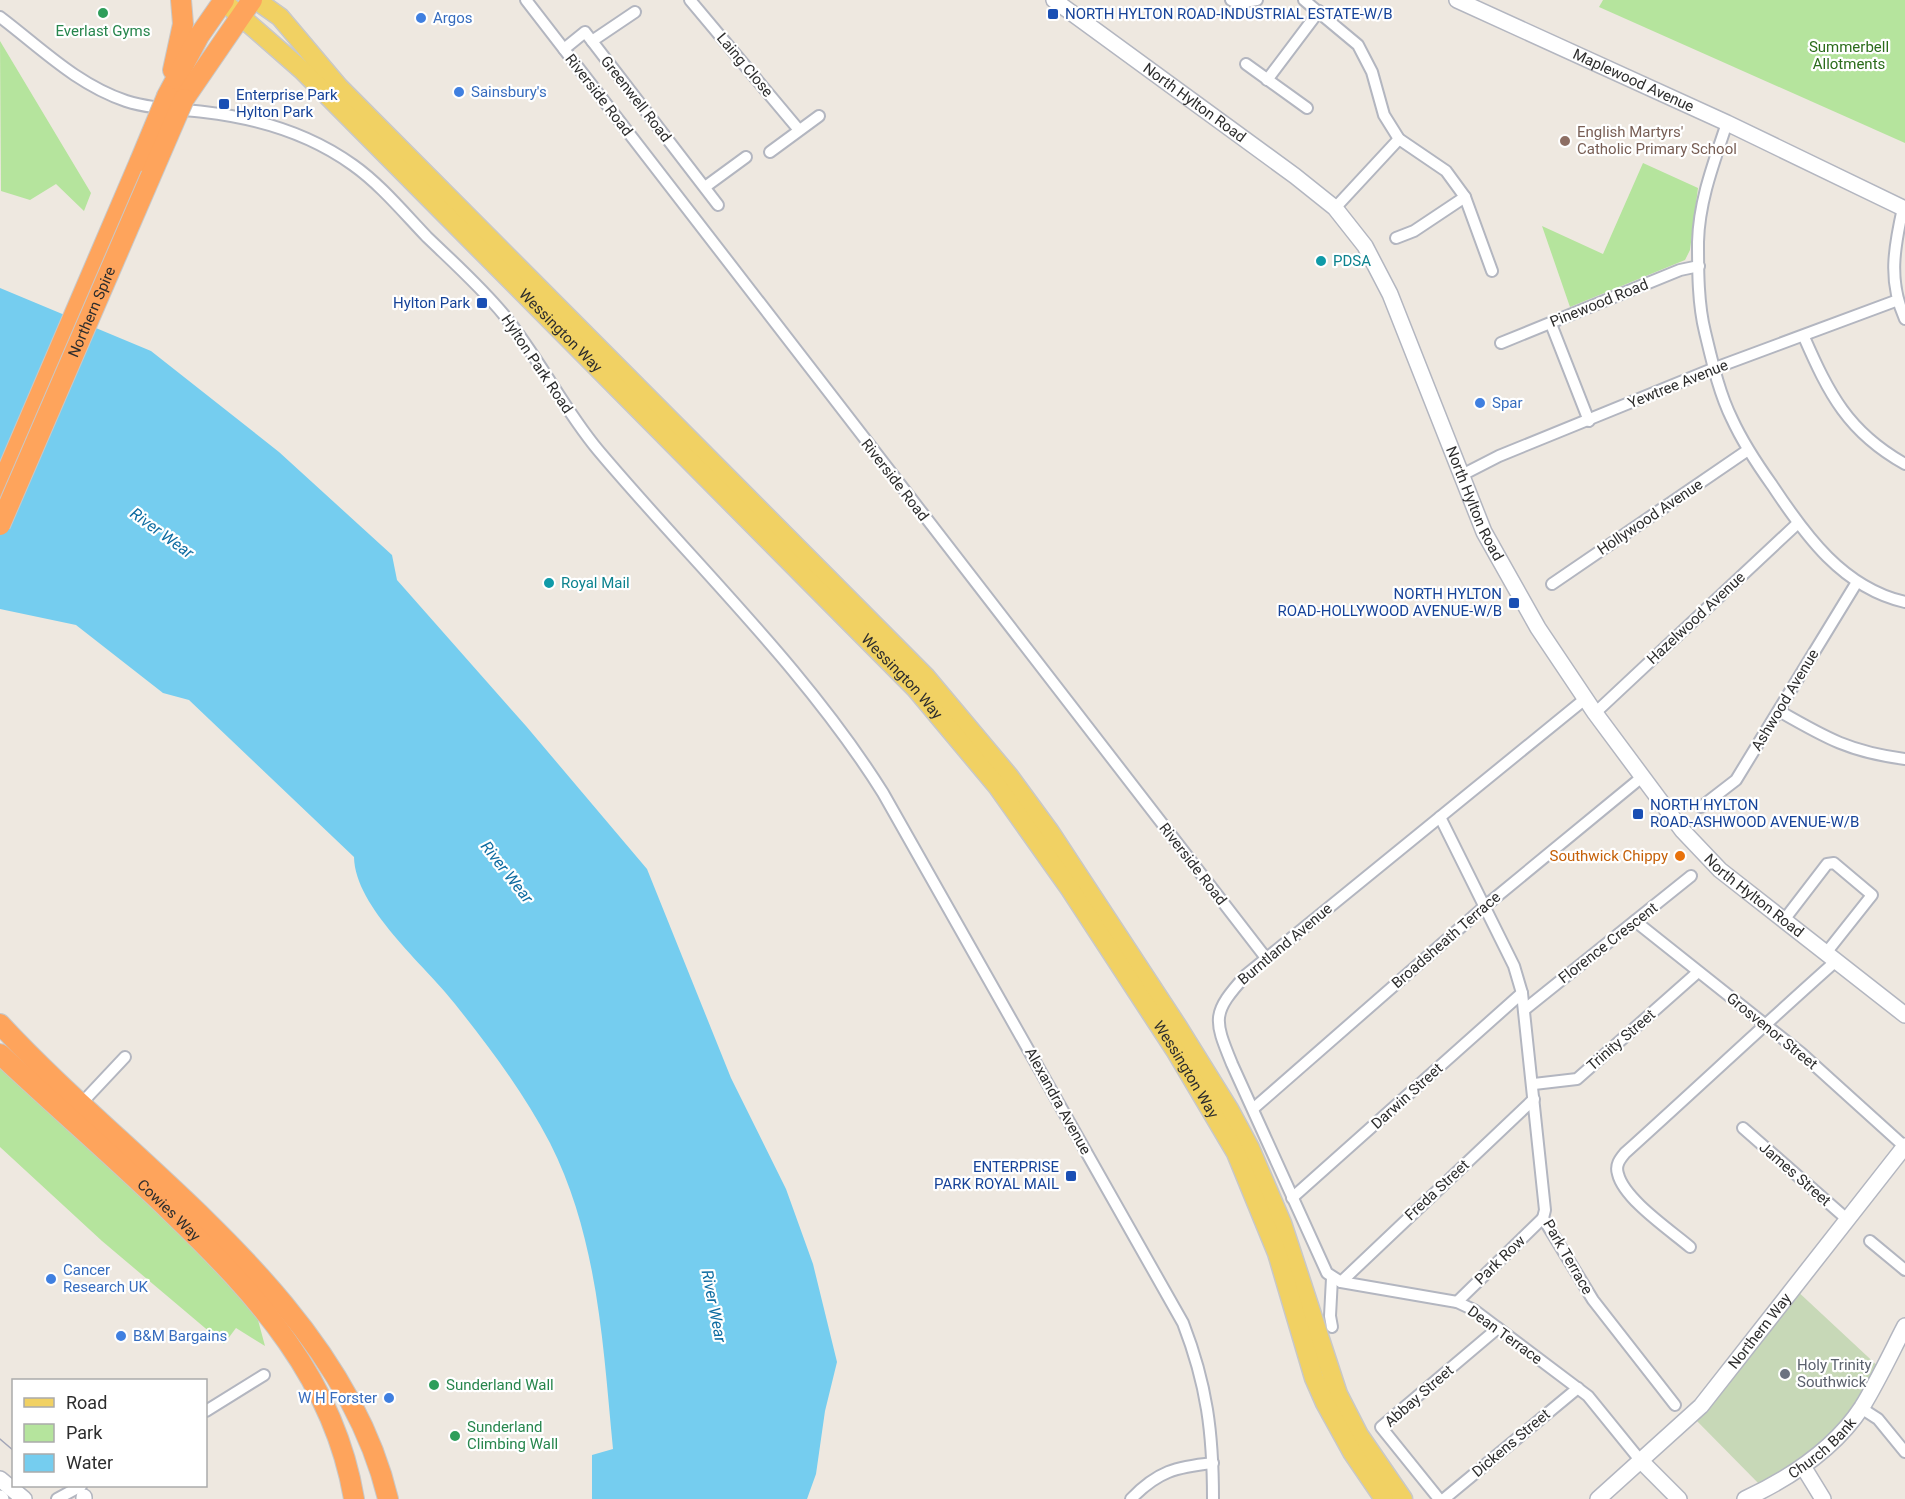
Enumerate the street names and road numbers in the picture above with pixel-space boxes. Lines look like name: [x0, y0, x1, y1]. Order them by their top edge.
street label: Laing Close: [713, 29, 777, 101]
street label: Maplewood Avenue: [1570, 45, 1697, 116]
street label: Riverside Road: [561, 50, 637, 140]
street label: Greenwell Road: [597, 52, 675, 146]
street label: North Hylton Road: [1140, 59, 1249, 146]
street label: Northern Spire: [65, 264, 119, 360]
street label: Pinewood Road: [1547, 275, 1651, 331]
street label: Wessington Way: [515, 285, 606, 376]
street label: Hylton Park Road: [497, 311, 577, 417]
street label: Yewtree Avenue: [1625, 356, 1731, 412]
street label: Riverside Road: [857, 435, 933, 525]
street label: North Hylton Road: [1442, 444, 1507, 564]
street label: Hollywood Avenue: [1594, 475, 1706, 559]
street label: Hazelwood Avenue: [1643, 568, 1749, 668]
street label: Wessington Way: [857, 630, 946, 723]
street label: Ashwood Avenue: [1748, 646, 1822, 754]
street label: Riverside Road: [1155, 819, 1231, 909]
street label: North Hylton Road: [1700, 850, 1807, 941]
street label: Broadsheath Terrace: [1388, 888, 1504, 992]
street label: Burntland Avenue: [1234, 899, 1336, 989]
street label: Florence Crescent: [1555, 899, 1661, 987]
street label: Grosvenor Street: [1723, 989, 1821, 1073]
street label: Trinity Street: [1583, 1005, 1659, 1074]
street label: Wessington Way: [1150, 1018, 1222, 1121]
street label: Alexandra Avenue: [1021, 1044, 1095, 1158]
street label: Darwin Street: [1368, 1059, 1446, 1133]
street label: James Street: [1756, 1138, 1834, 1210]
street label: Freda Street: [1401, 1156, 1473, 1224]
street label: Cowies Way: [134, 1176, 204, 1245]
street label: Park Terrace: [1539, 1216, 1597, 1298]
street label: Park Row: [1471, 1232, 1529, 1288]
street label: Northern Way: [1725, 1290, 1795, 1373]
street label: Dean Terrace: [1464, 1302, 1546, 1368]
street label: Abbay Street: [1381, 1361, 1457, 1431]
street label: Dickens Street: [1468, 1405, 1554, 1481]
street label: Church Bank: [1785, 1414, 1860, 1483]

